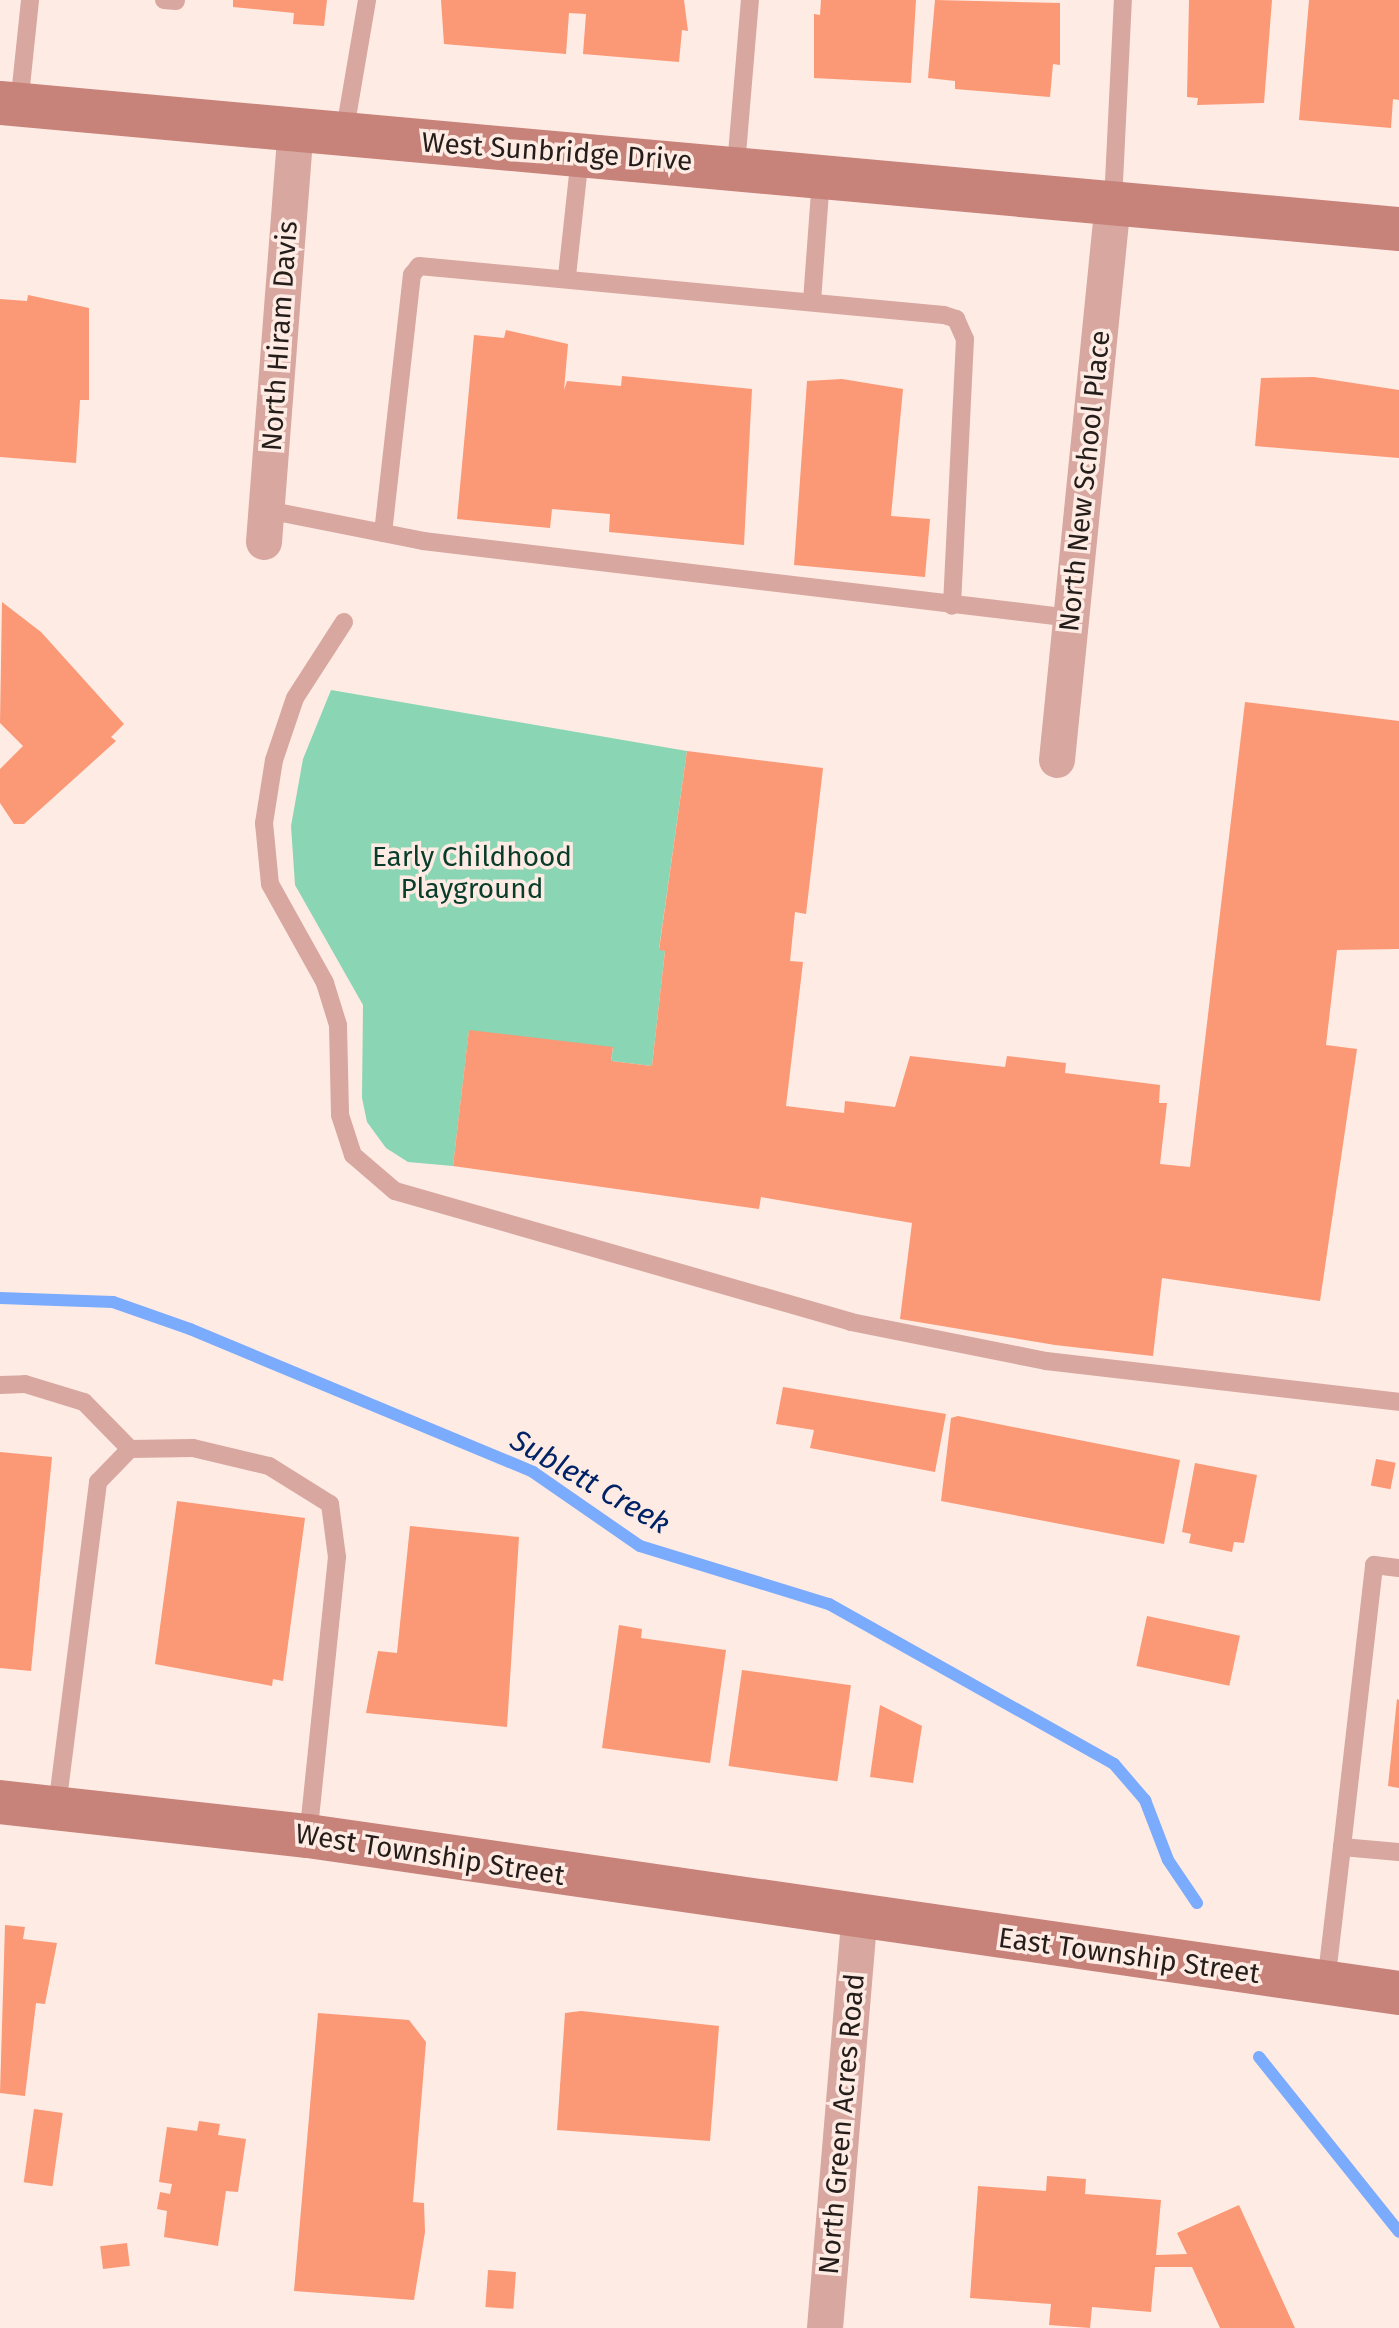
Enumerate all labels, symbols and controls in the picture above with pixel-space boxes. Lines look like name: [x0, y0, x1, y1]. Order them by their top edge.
street label: West Sunbridge Drive: [421, 126, 693, 178]
street label: North Hiram Davis: [255, 220, 305, 452]
street label: North New School Place: [1052, 329, 1118, 633]
park label: Early Childhood Playground: [372, 840, 572, 906]
water label: Sublett Creek: [504, 1422, 676, 1542]
street label: West Township Street: [293, 1817, 567, 1893]
street label: East Township Street: [996, 1921, 1262, 1991]
street label: North Green Acres Road: [812, 1972, 872, 2276]

